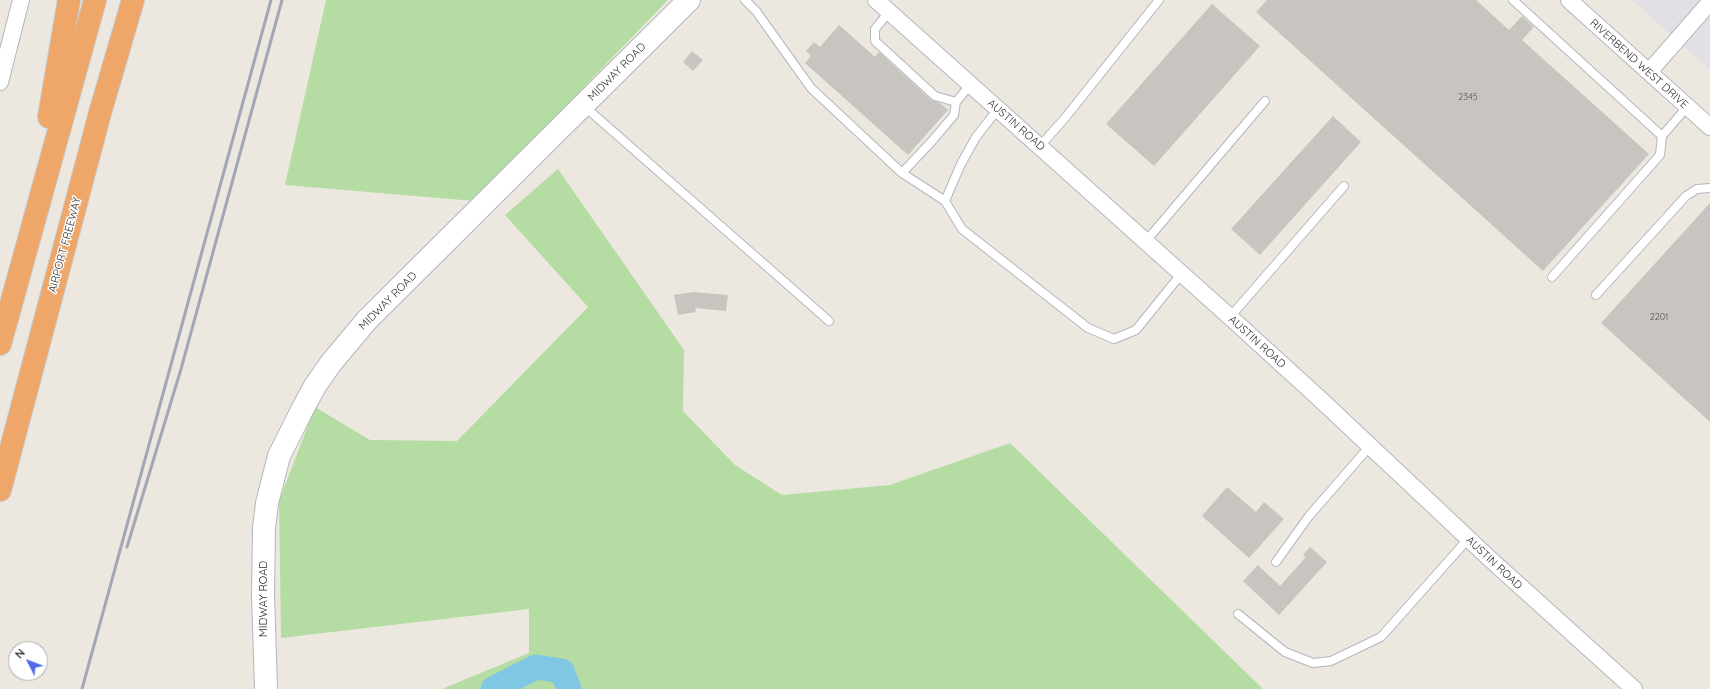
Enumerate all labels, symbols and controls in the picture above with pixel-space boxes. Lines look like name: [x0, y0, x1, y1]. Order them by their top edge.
street label: RIVERBEND WEST DRIVE: [1587, 16, 1691, 112]
street label: MIDWAY ROAD: [585, 40, 649, 104]
house number: 2345: [1458, 92, 1478, 102]
street label: AUSTIN ROAD: [985, 96, 1047, 154]
street label: AIRPORT FREEWAY: [46, 196, 84, 294]
street label: MIDWAY ROAD: [356, 269, 420, 333]
house number: 2201: [1650, 312, 1668, 322]
street label: AUSTIN ROAD: [1226, 313, 1288, 371]
street label: AUSTIN ROAD: [1463, 534, 1525, 592]
street label: MIDWAY ROAD: [257, 561, 271, 637]
north arrow: [8, 641, 48, 681]
text: N: [12, 646, 28, 661]

